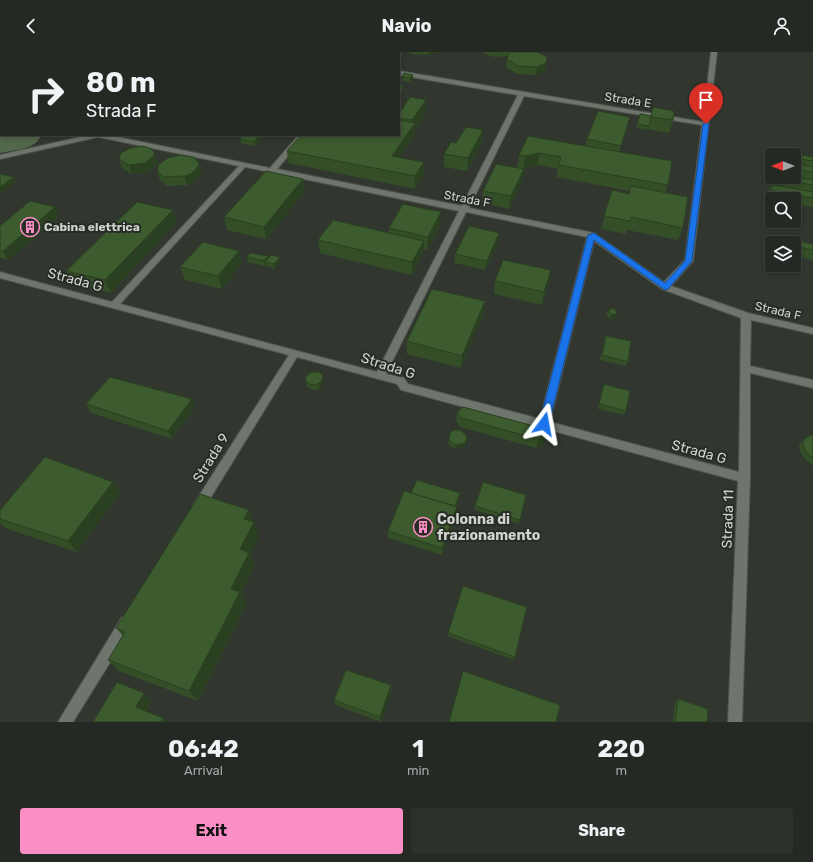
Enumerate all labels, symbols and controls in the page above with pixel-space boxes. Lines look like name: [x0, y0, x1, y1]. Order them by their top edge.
icon: back: [20, 15, 42, 37]
text: Navio: [381, 15, 432, 37]
icon: person: [771, 15, 793, 37]
text: 80 m: [86, 66, 156, 99]
icon: right: [20, 68, 72, 120]
pin: [689, 83, 723, 124]
street label: Strada E: [604, 89, 652, 111]
icon: arrive: [695, 89, 717, 111]
text: Strada F: [86, 100, 156, 122]
north arrow: [765, 148, 801, 184]
map controls: [765, 148, 801, 272]
street label: Strada F: [443, 188, 491, 210]
button: search: [765, 192, 801, 228]
building icon: Cabina elettrica: [19, 216, 41, 238]
place label: Cabina elettrica: [44, 220, 140, 234]
button: layers: [765, 236, 801, 272]
street label: Strada G: [46, 265, 104, 295]
street label: Strada F: [754, 299, 802, 323]
street label: Strada G: [359, 349, 417, 383]
position arrow: [523, 403, 565, 445]
street label: Strada 9: [189, 430, 233, 486]
street label: Strada G: [670, 437, 728, 467]
street label: Strada 11: [718, 489, 738, 549]
place label: Colonna di frazionamento: [437, 511, 540, 544]
building icon: Colonna di frazionamento: [412, 516, 434, 538]
text: 06:42: [168, 735, 239, 763]
text: 1: [412, 735, 424, 763]
text: 220: [597, 735, 645, 763]
text: Arrival: [184, 763, 223, 778]
text: min: [407, 763, 429, 778]
text: m: [615, 763, 627, 778]
button: Exit: [20, 808, 403, 854]
button: Share: [411, 808, 793, 854]

